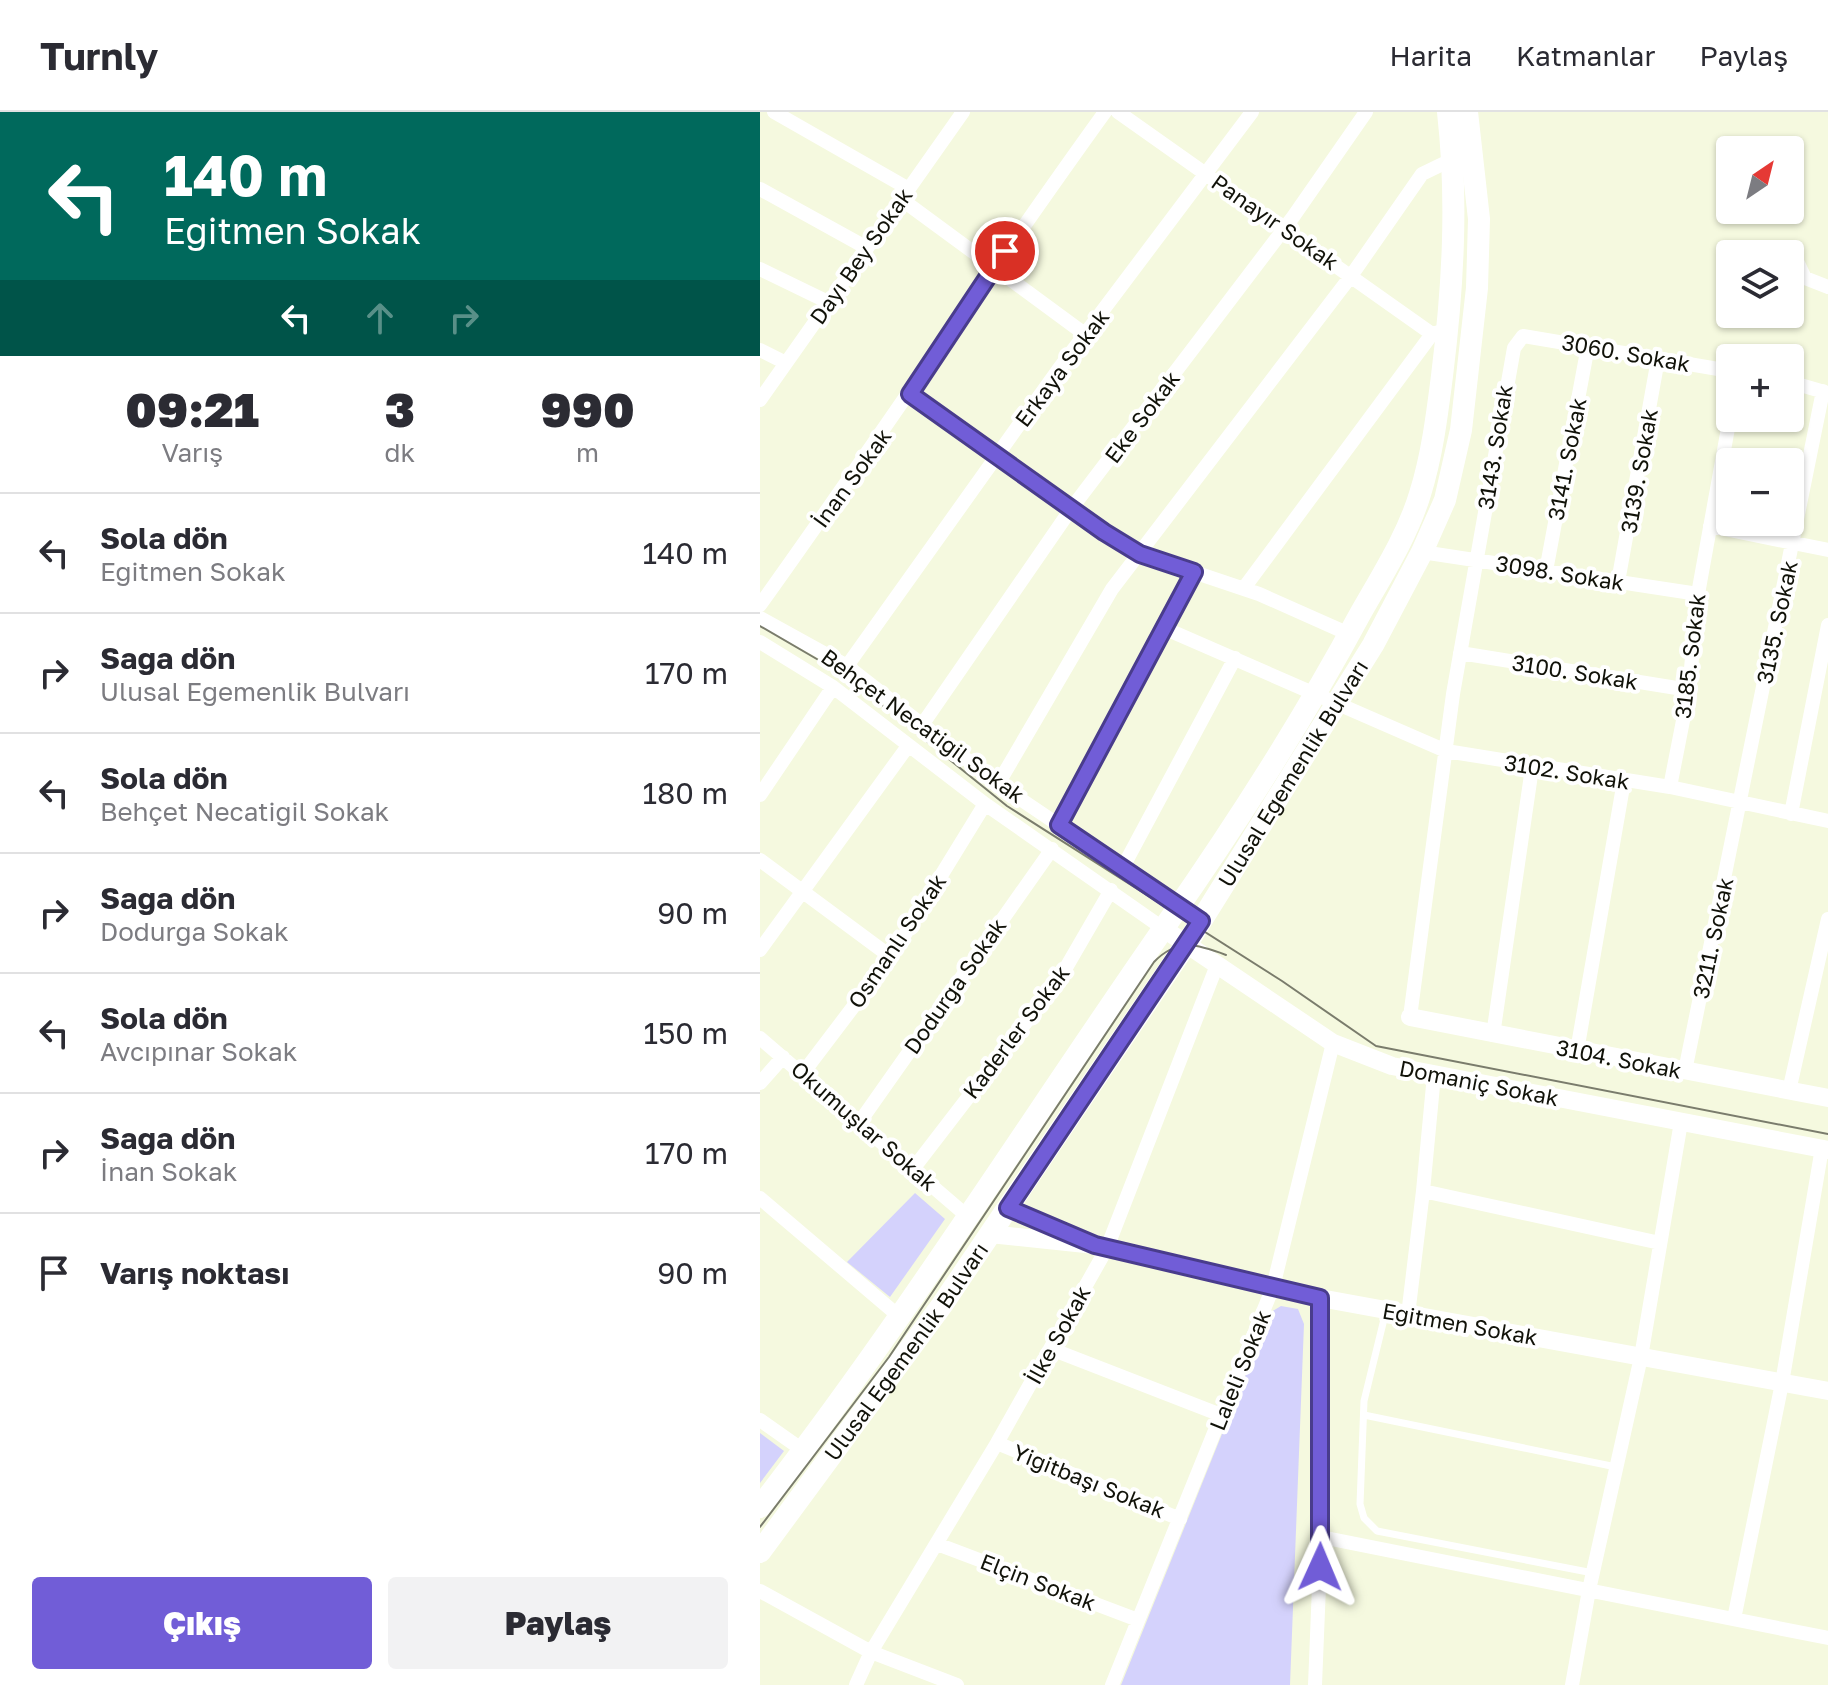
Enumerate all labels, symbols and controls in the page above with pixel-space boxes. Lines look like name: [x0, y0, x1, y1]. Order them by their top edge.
text: Turnly: [40, 33, 158, 78]
text: Harita: [1390, 39, 1472, 72]
text: Katmanlar: [1516, 39, 1655, 72]
text: Paylaş: [1699, 39, 1788, 72]
north arrow: [1716, 136, 1804, 224]
map controls: [1716, 136, 1804, 536]
text: 140 m: [164, 141, 327, 208]
icon: left: [32, 144, 136, 248]
street label: Panayır Sokak: [1207, 168, 1344, 275]
street label: Dayı Bey Sokak: [804, 182, 918, 329]
text: Eğitmen Sokak: [164, 209, 421, 252]
pin: [971, 217, 1039, 285]
icon: arrive: [983, 229, 1027, 273]
button: layers: [1716, 240, 1804, 328]
icon: left: [274, 296, 318, 340]
icon: ahead: [358, 296, 402, 340]
icon: right: [442, 296, 486, 340]
street label: Erkaya Sokak: [1009, 304, 1115, 432]
street label: 3060. Sokak: [1560, 328, 1692, 377]
button: +: [1716, 344, 1804, 432]
street label: Eke Sokak: [1098, 365, 1185, 468]
text: 09:21: [125, 380, 259, 438]
text: 3: [385, 380, 415, 438]
text: 990: [541, 380, 635, 438]
street label: 3143. Sokak: [1471, 382, 1518, 511]
street label: 3141. Sokak: [1541, 395, 1592, 522]
street label: 3139. Sokak: [1614, 406, 1663, 535]
street label: İnan Sokak: [807, 423, 897, 533]
text: Varış: [162, 437, 223, 468]
text: dk: [385, 437, 415, 468]
text: m: [576, 437, 599, 468]
button: −: [1716, 448, 1804, 536]
text: Sola dön: [100, 520, 228, 556]
icon: left: [32, 531, 76, 575]
text: 140 m: [643, 535, 728, 571]
street label: 3098. Sokak: [1494, 549, 1626, 596]
text: Eğitmen Sokak: [100, 556, 286, 587]
street label: 3135. Sokak: [1750, 558, 1803, 686]
street label: 3185. Sokak: [1668, 592, 1711, 720]
text: Sağa dön: [100, 640, 235, 676]
street label: Behçet Necatigil Sokak: [816, 643, 1030, 808]
street label: 3100. Sokak: [1510, 648, 1640, 695]
icon: right: [32, 651, 76, 695]
text: 170 m: [645, 655, 728, 691]
street label: Ulusal Egemenlik Bulvarı: [1212, 655, 1373, 892]
text: Ulusal Egemenlik Bulvarı: [100, 676, 410, 707]
street label: 3102. Sokak: [1503, 748, 1632, 795]
text: Sola dön: [100, 760, 228, 796]
icon: left: [32, 771, 76, 815]
text: 180 m: [643, 775, 728, 811]
text: Behçet Necatigil Sokak: [100, 796, 389, 827]
street label: Osmanlı Sokak: [842, 868, 951, 1013]
street label: 3211. Sokak: [1686, 875, 1739, 1001]
text: Sağa dön: [100, 880, 235, 916]
icon: right: [32, 891, 76, 935]
text: 90 m: [657, 895, 728, 931]
street label: Dodurga Sokak: [898, 913, 1011, 1059]
text: Dodurga Sokak: [100, 916, 289, 947]
street label: Kaderler Sokak: [957, 960, 1075, 1104]
text: Sola dön: [100, 1000, 228, 1036]
icon: left: [32, 1011, 76, 1055]
text: 150 m: [643, 1015, 728, 1051]
street label: 3104. Sokak: [1554, 1033, 1684, 1084]
text: Avcıpınar Sokak: [100, 1036, 297, 1067]
street label: Domaniç Sokak: [1397, 1054, 1561, 1111]
street label: Okumuşlar Sokak: [786, 1055, 943, 1196]
text: Sağa dön: [100, 1120, 235, 1156]
icon: right: [32, 1131, 76, 1175]
text: 170 m: [645, 1135, 728, 1171]
text: İnan Sokak: [100, 1156, 237, 1187]
street label: Ulusal Egemenlik Bulvarı: [818, 1237, 993, 1466]
icon: arrive: [32, 1251, 76, 1295]
text: Varış noktası: [100, 1255, 289, 1291]
text: 90 m: [657, 1255, 728, 1291]
street label: İlke Sokak: [1019, 1281, 1096, 1389]
street label: Eğitmen Sokak: [1380, 1297, 1540, 1350]
street label: Laleli Sokak: [1203, 1306, 1276, 1434]
street label: Yiğitbaşı Sokak: [1009, 1438, 1169, 1523]
position arrow: [1278, 1525, 1362, 1609]
street label: Elçin Sokak: [977, 1547, 1100, 1616]
button: Çıkış: [32, 1577, 372, 1669]
button: Paylaş: [388, 1577, 728, 1669]

